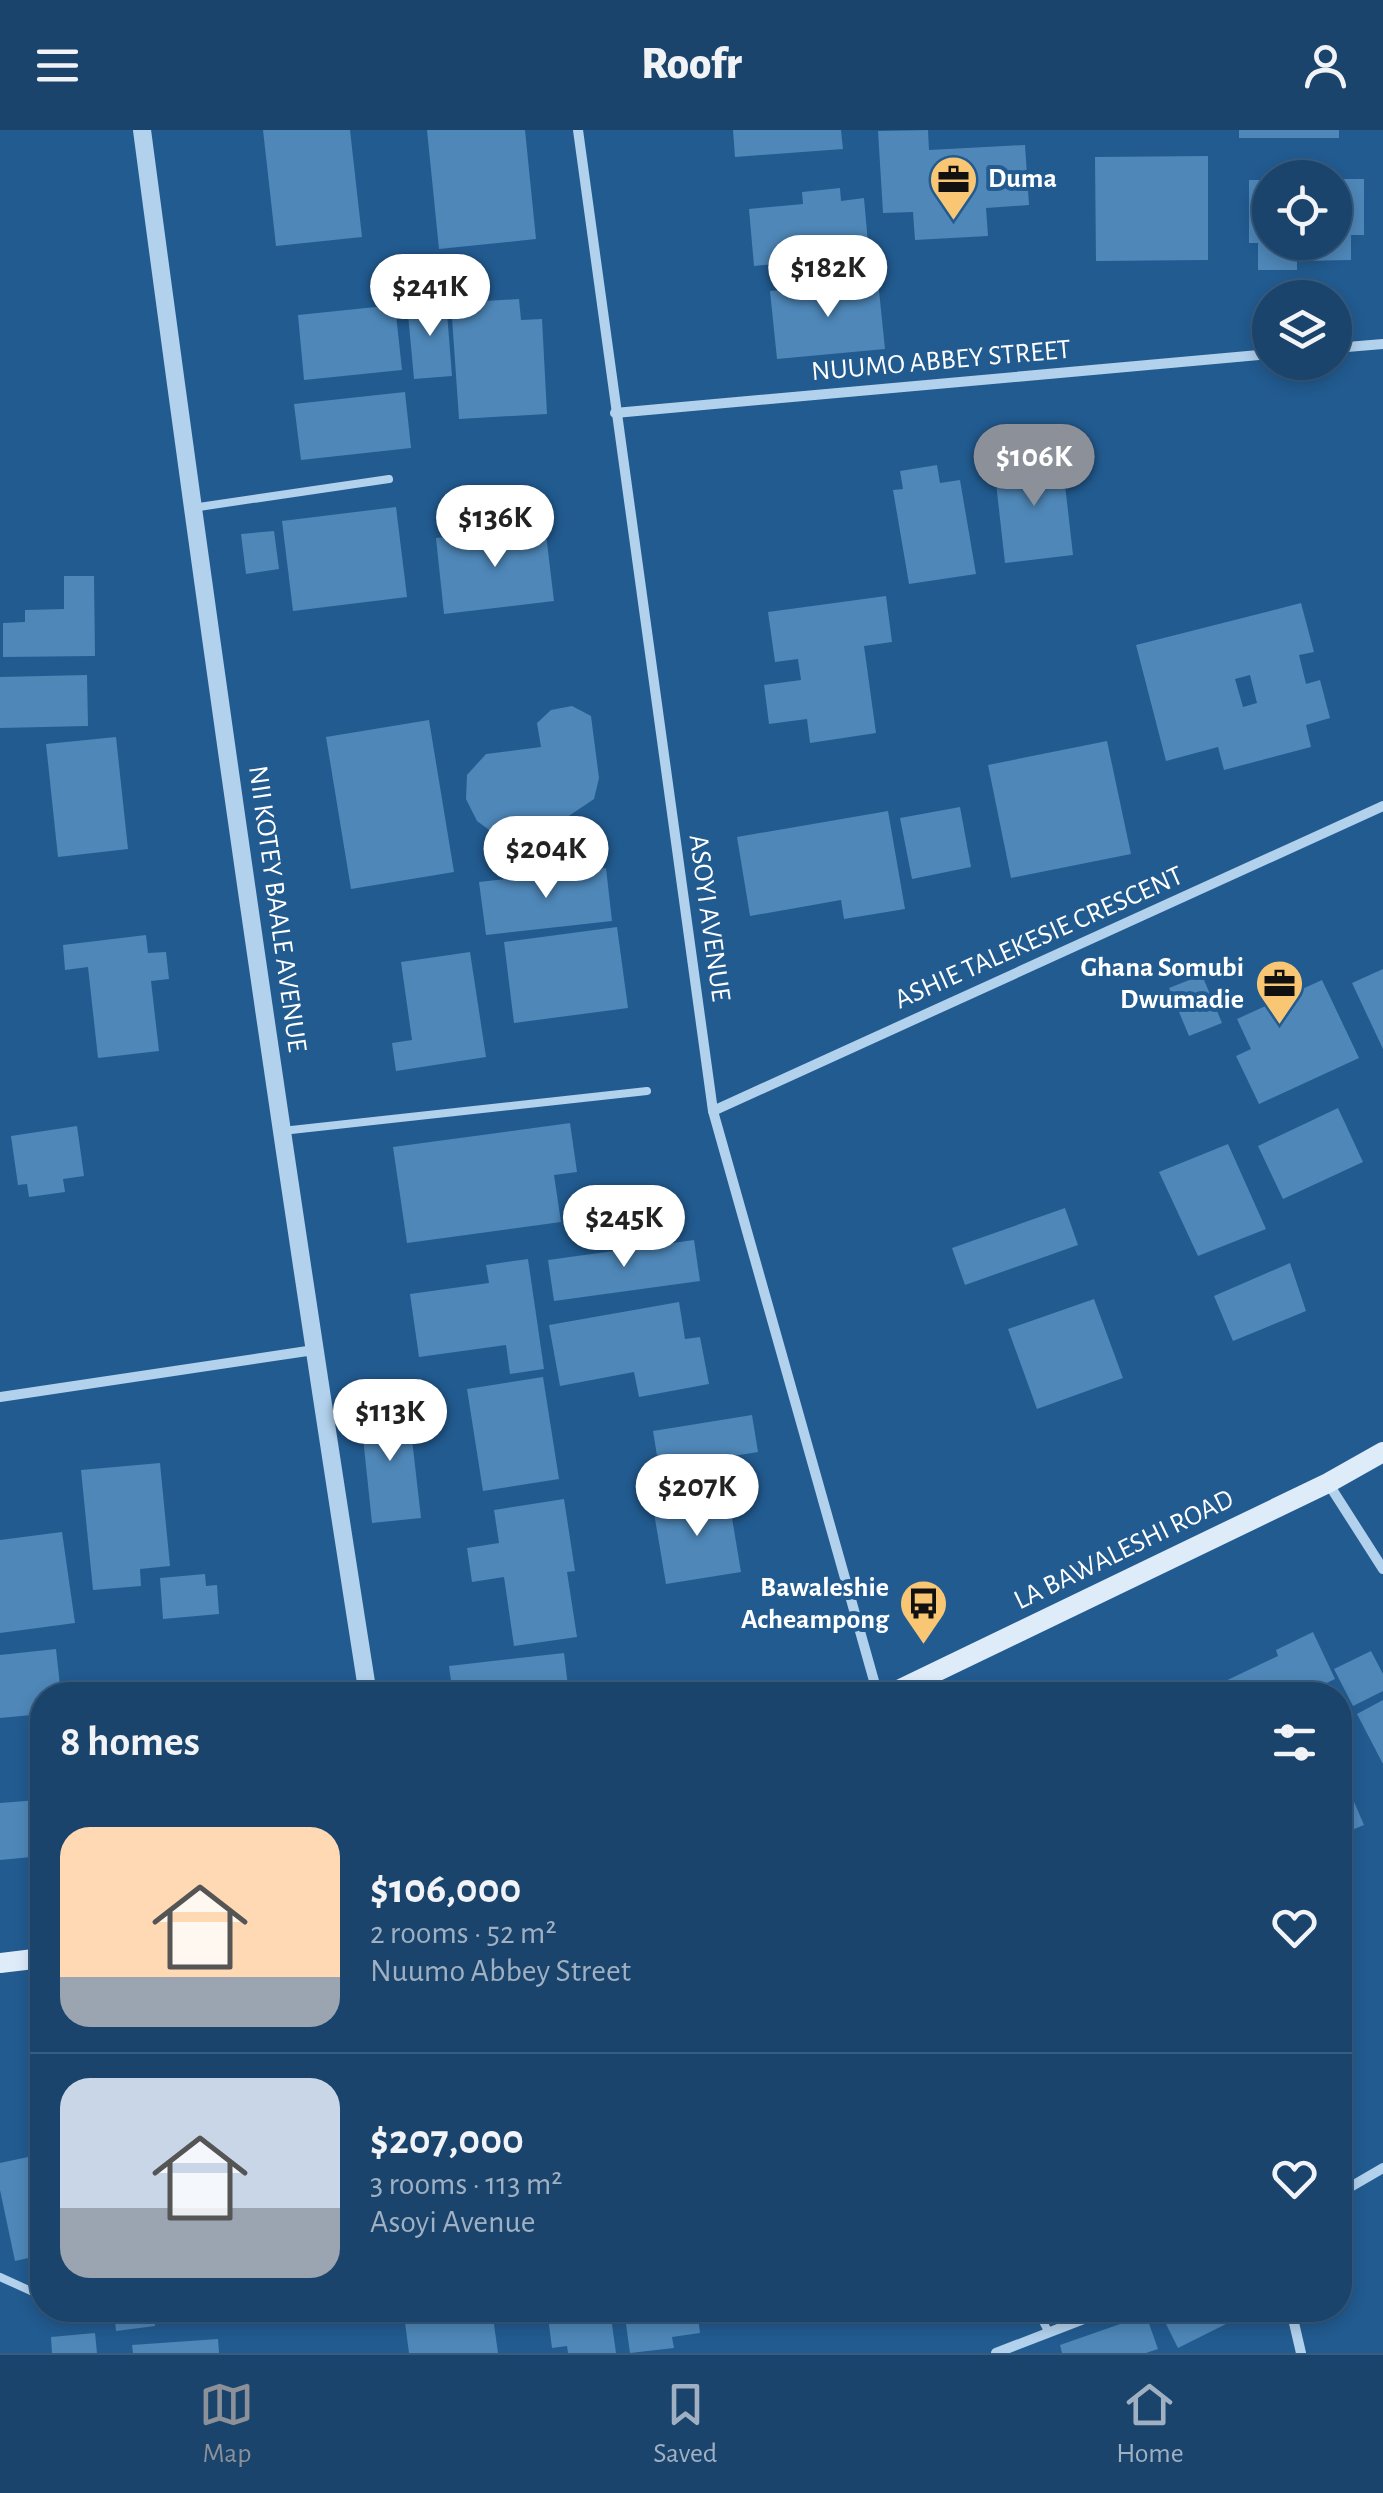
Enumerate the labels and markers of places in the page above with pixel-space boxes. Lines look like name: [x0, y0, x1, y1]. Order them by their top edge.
office icon: Duma: [927, 153, 979, 221]
place label: Duma: [988, 165, 1057, 193]
pin: $182K: [758, 235, 898, 320]
pin: $241K: [360, 254, 500, 339]
pin: $106K: [964, 424, 1104, 509]
pin: $136K: [425, 485, 565, 570]
pin: $204K: [476, 816, 616, 901]
place label: Ghana Somubi Dwumadie: [1080, 954, 1244, 1014]
office icon: Ghana Somubi Dwumadie: [1253, 958, 1305, 1026]
pin: $245K: [554, 1185, 694, 1270]
pin: $113K: [320, 1379, 460, 1464]
pin: $207K: [627, 1454, 767, 1539]
place label: Bawaleshie Acheampong: [741, 1574, 890, 1634]
bus stop icon: Bawaleshie Acheampong: [898, 1578, 950, 1646]

